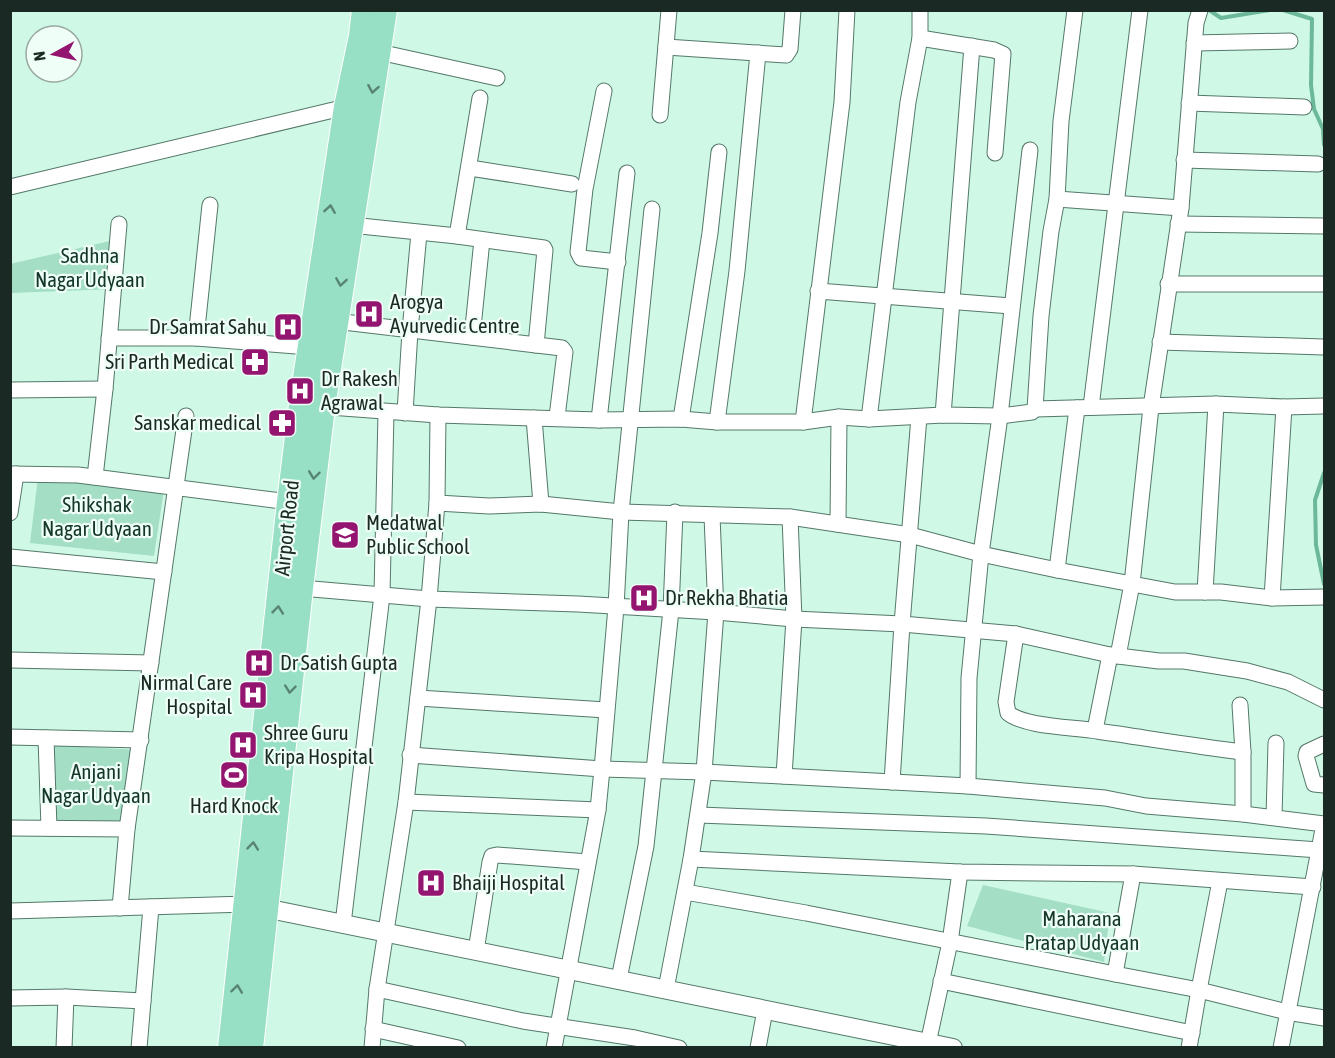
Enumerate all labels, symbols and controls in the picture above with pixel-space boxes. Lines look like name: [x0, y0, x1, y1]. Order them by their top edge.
north arrow: [24, 24, 84, 84]
text: N: [30, 50, 49, 62]
one-way arrow: [367, 84, 380, 94]
one-way arrow: [324, 204, 336, 214]
park label: Sadhna Nagar Udyaan: [35, 243, 145, 291]
one-way arrow: [336, 277, 348, 286]
place label: Arogya Ayurvedic Centre: [390, 289, 520, 337]
hospital icon: Arogya Ayurvedic Centre: [353, 298, 385, 330]
hospital icon: Dr Samrat Sahu: [272, 311, 304, 343]
place label: Dr Samrat Sahu: [149, 314, 267, 338]
pharmacy icon: Sri Parth Medical: [239, 346, 271, 378]
place label: Sri Parth Medical: [105, 349, 234, 373]
place label: Dr Rakesh Agrawal: [321, 366, 398, 414]
hospital icon: Dr Rakesh Agrawal: [284, 375, 316, 407]
pharmacy icon: Sanskar medical: [266, 407, 298, 439]
place label: Sanskar medical: [134, 410, 261, 434]
one-way arrow: [309, 470, 321, 479]
street label: Airport Road: [269, 479, 303, 577]
park label: Shikshak Nagar Udyaan: [42, 492, 152, 540]
place label: Medatwal Public School: [366, 510, 470, 558]
school or university icon: Medatwal Public School: [329, 519, 361, 551]
hospital icon: Dr Rekha Bhatia: [628, 582, 660, 614]
place label: Dr Rekha Bhatia: [665, 585, 788, 609]
one-way arrow: [271, 606, 284, 615]
hospital icon: Dr Satish Gupta: [243, 647, 275, 679]
place label: Dr Satish Gupta: [280, 650, 398, 674]
place label: Nirmal Care Hospital: [140, 670, 232, 718]
hospital icon: Nirmal Care Hospital: [237, 679, 269, 711]
one-way arrow: [285, 685, 297, 694]
place label: Shree Guru Kripa Hospital: [264, 720, 374, 768]
hospital icon: Shree Guru Kripa Hospital: [227, 729, 259, 761]
park label: Anjani Nagar Udyaan: [41, 759, 151, 807]
sports icon: Hard Knock: [218, 759, 250, 791]
place label: Hard Knock: [190, 793, 278, 817]
one-way arrow: [246, 842, 259, 851]
hospital icon: Bhaiji Hospital: [415, 867, 447, 899]
place label: Bhaiji Hospital: [452, 870, 565, 894]
park label: Maharana Pratap Udyaan: [1025, 906, 1139, 954]
one-way arrow: [230, 985, 242, 994]

